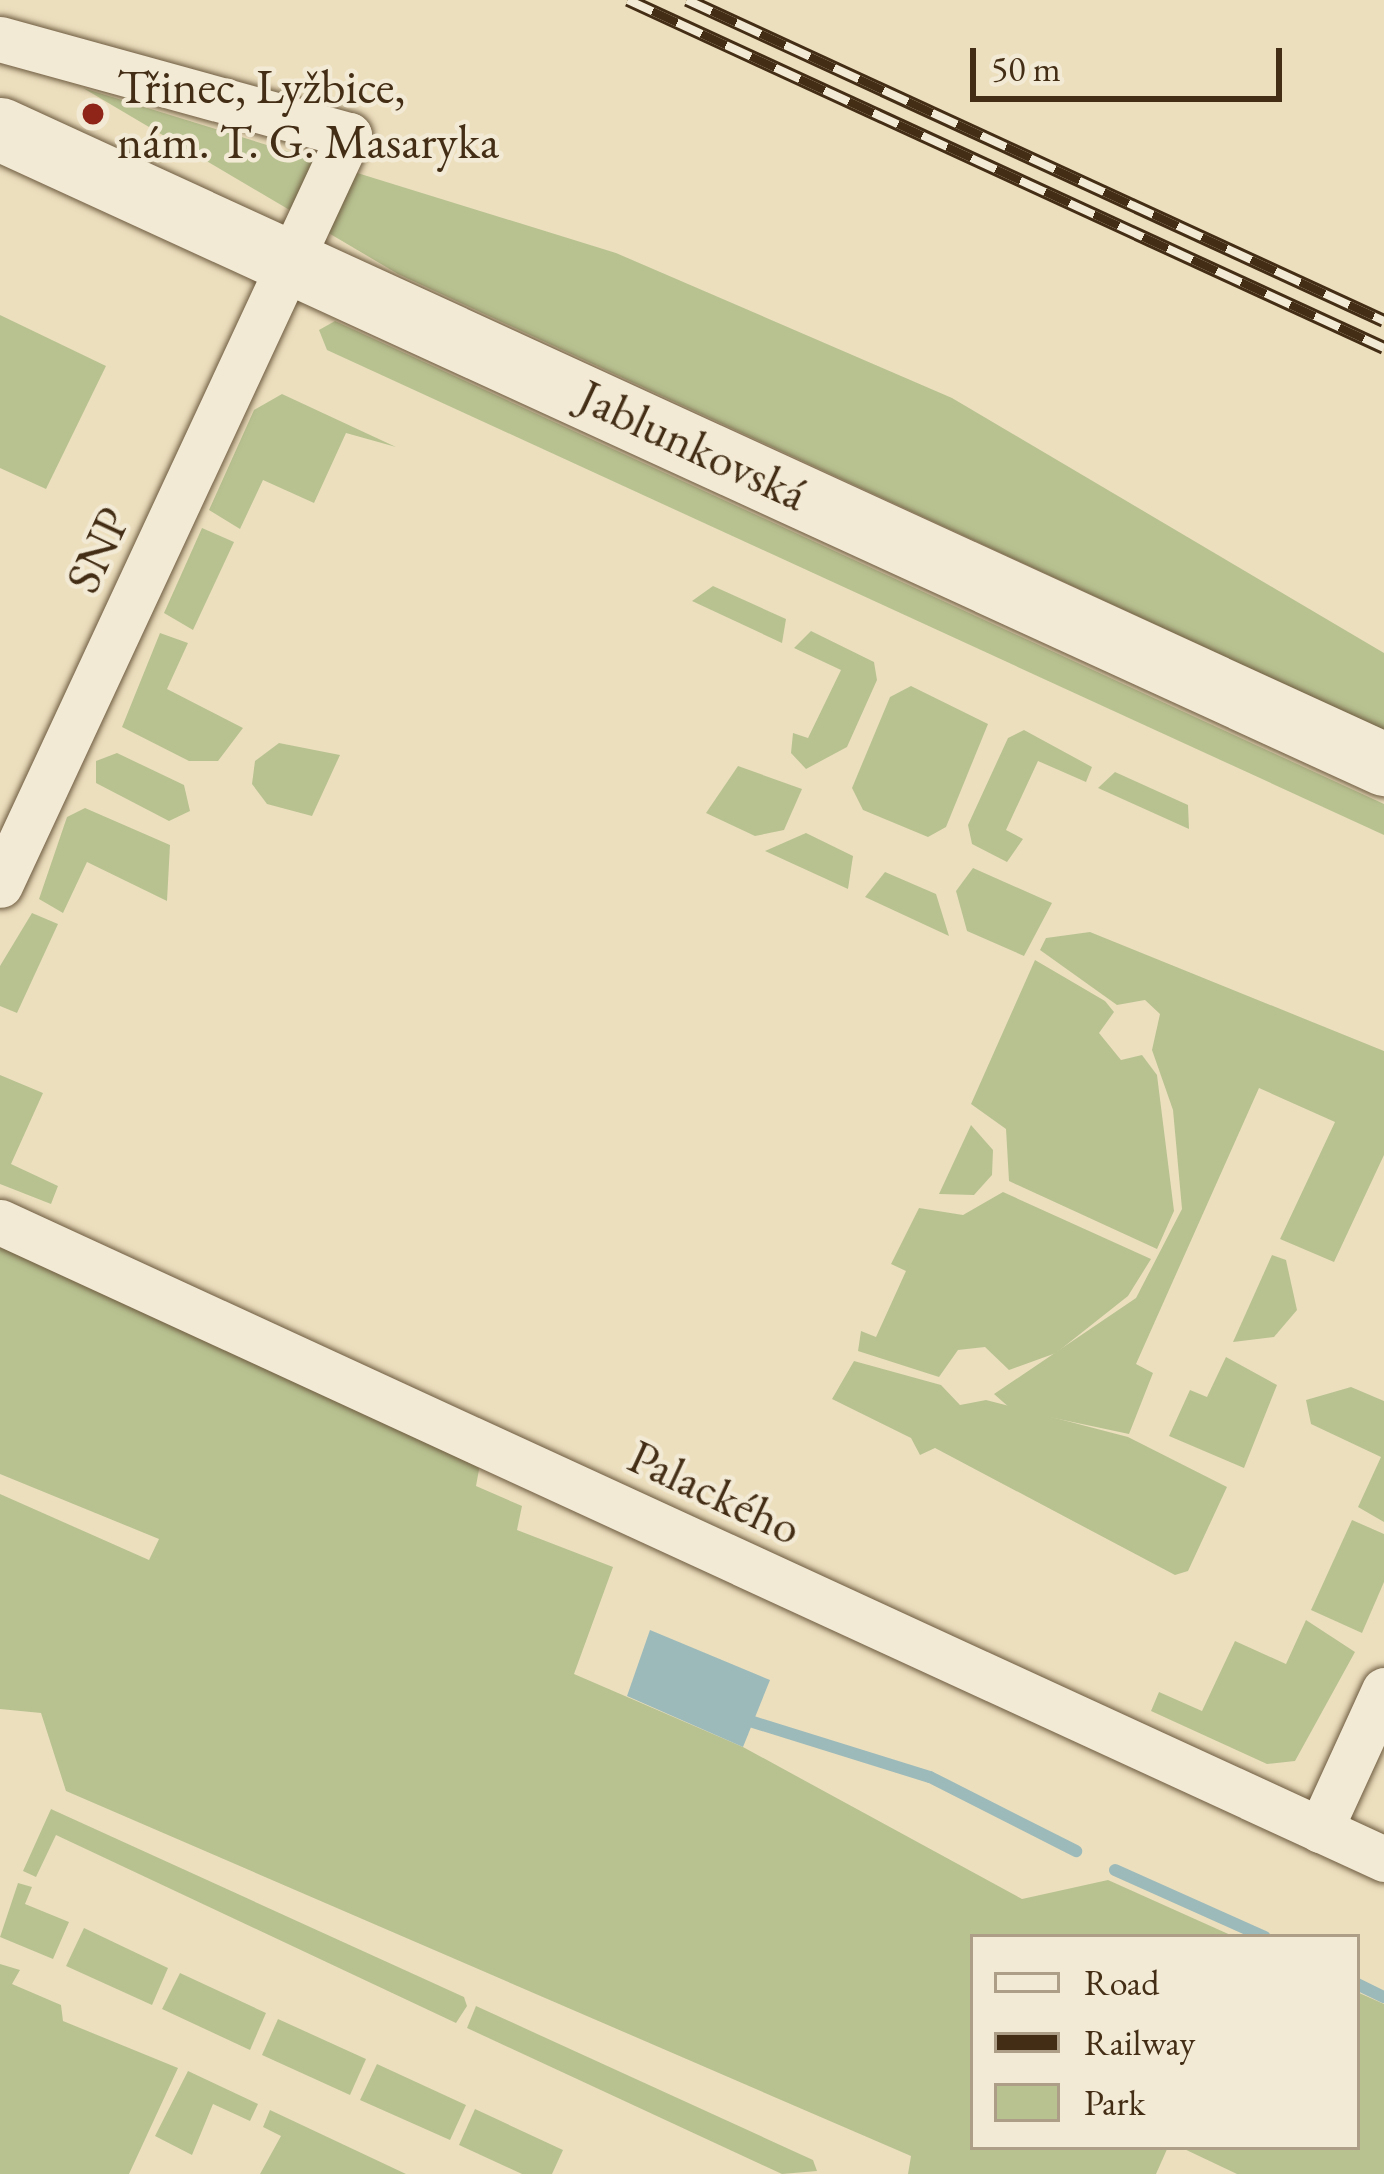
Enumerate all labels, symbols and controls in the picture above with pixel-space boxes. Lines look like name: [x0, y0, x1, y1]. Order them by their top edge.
scale bar: [976, 24, 1288, 98]
text: 50 m: [991, 45, 1061, 92]
place label: Třinec, Lyžbice, nám. T. G. Masaryka: [117, 57, 499, 170]
marker: Třinec, Lyžbice, nám. T. G. Masaryka: [80, 101, 106, 127]
street label: Jablunkovská: [570, 367, 816, 523]
street label: SNP: [54, 498, 142, 602]
street label: Palackého: [620, 1427, 810, 1557]
legend: [970, 1934, 1360, 2150]
text: Road: [1084, 1959, 1159, 2006]
text: Railway: [1084, 2019, 1195, 2066]
text: Park: [1084, 2079, 1145, 2126]

